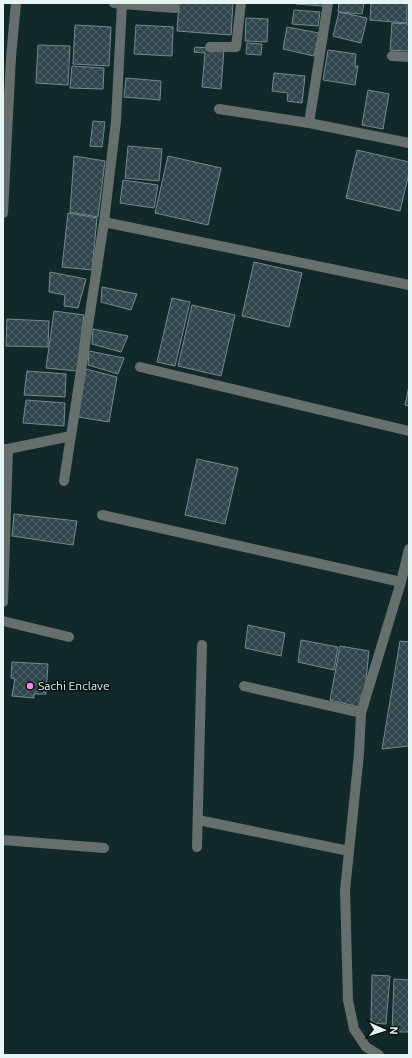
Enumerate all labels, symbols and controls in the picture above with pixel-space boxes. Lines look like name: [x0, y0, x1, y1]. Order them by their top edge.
place label: Sachi Enclave: [38, 679, 110, 692]
marker: Sachi Enclave: [25, 681, 35, 691]
north arrow: [364, 1010, 404, 1050]
text: N: [388, 1026, 400, 1035]

